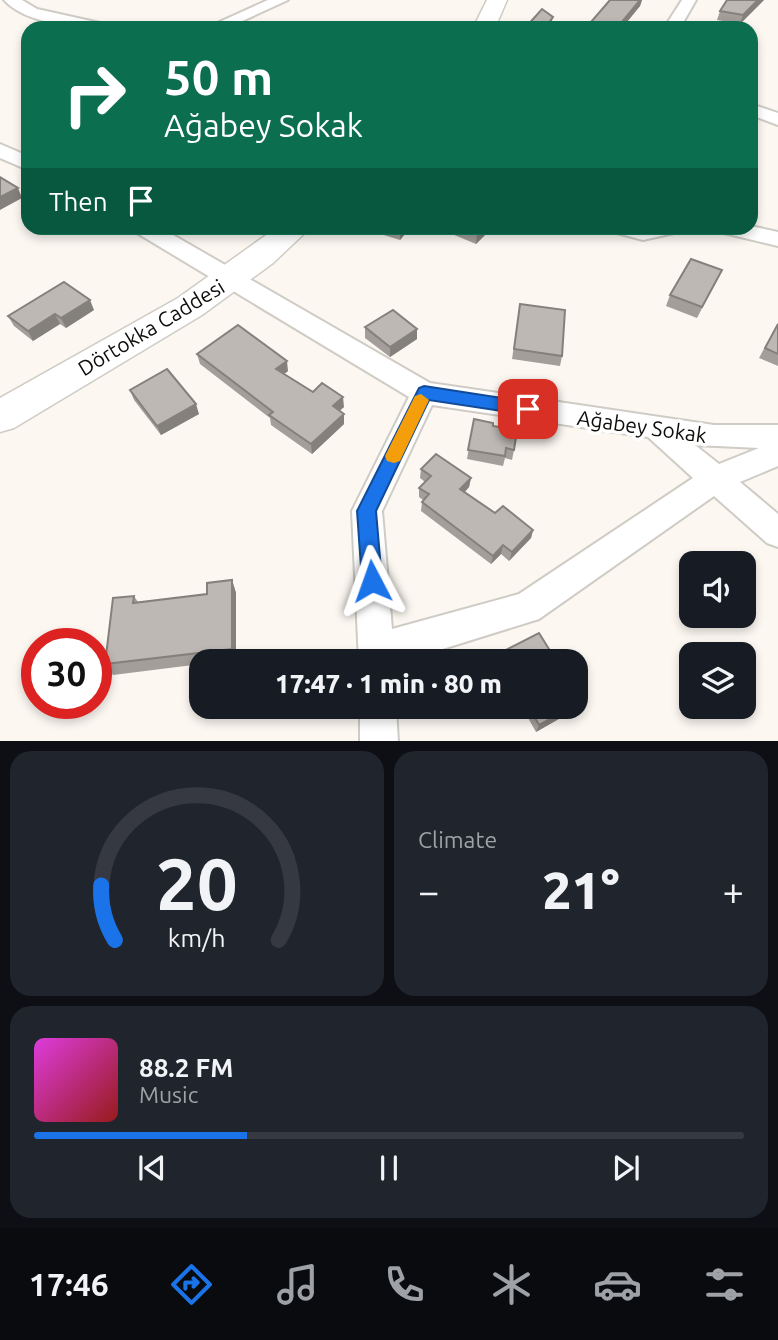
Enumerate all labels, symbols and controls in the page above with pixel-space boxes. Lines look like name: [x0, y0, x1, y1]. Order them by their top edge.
icon: right: [49, 49, 140, 140]
text: 50 m: [164, 49, 273, 104]
text: Ağabey Sokak: [164, 107, 363, 143]
icon: arrive: [122, 182, 160, 220]
text: Then: [49, 187, 108, 216]
street label: Dörtokka Caddesi: [73, 274, 229, 380]
pin: [498, 379, 558, 439]
icon: arrive: [509, 390, 547, 428]
street label: Ağabey Sokak: [576, 405, 709, 447]
position arrow: [335, 544, 409, 618]
map controls: [679, 551, 756, 719]
button: sound: [679, 551, 756, 628]
speed limit sign: 30: [21, 628, 112, 719]
button: layers: [679, 642, 756, 719]
text: 17:47 · 1 min · 80 m: [275, 669, 502, 698]
text: Climate: [418, 827, 497, 852]
text: 20: [156, 842, 238, 924]
text: 21°: [542, 861, 620, 919]
text: −: [418, 870, 439, 912]
text: +: [723, 870, 744, 912]
text: km/h: [168, 923, 226, 951]
text: 88.2 FM: [139, 1053, 233, 1082]
text: Music: [139, 1082, 198, 1107]
icon: previous: [133, 1149, 171, 1187]
icon: pause: [370, 1149, 408, 1187]
icon: next: [607, 1149, 645, 1187]
icon: directions: [167, 1260, 216, 1309]
icon: music: [273, 1260, 322, 1309]
icon: phone: [380, 1260, 429, 1309]
icon: climate: [487, 1260, 536, 1309]
icon: car: [593, 1260, 642, 1309]
icon: filters: [700, 1260, 749, 1309]
text: 17:46: [29, 1266, 109, 1302]

